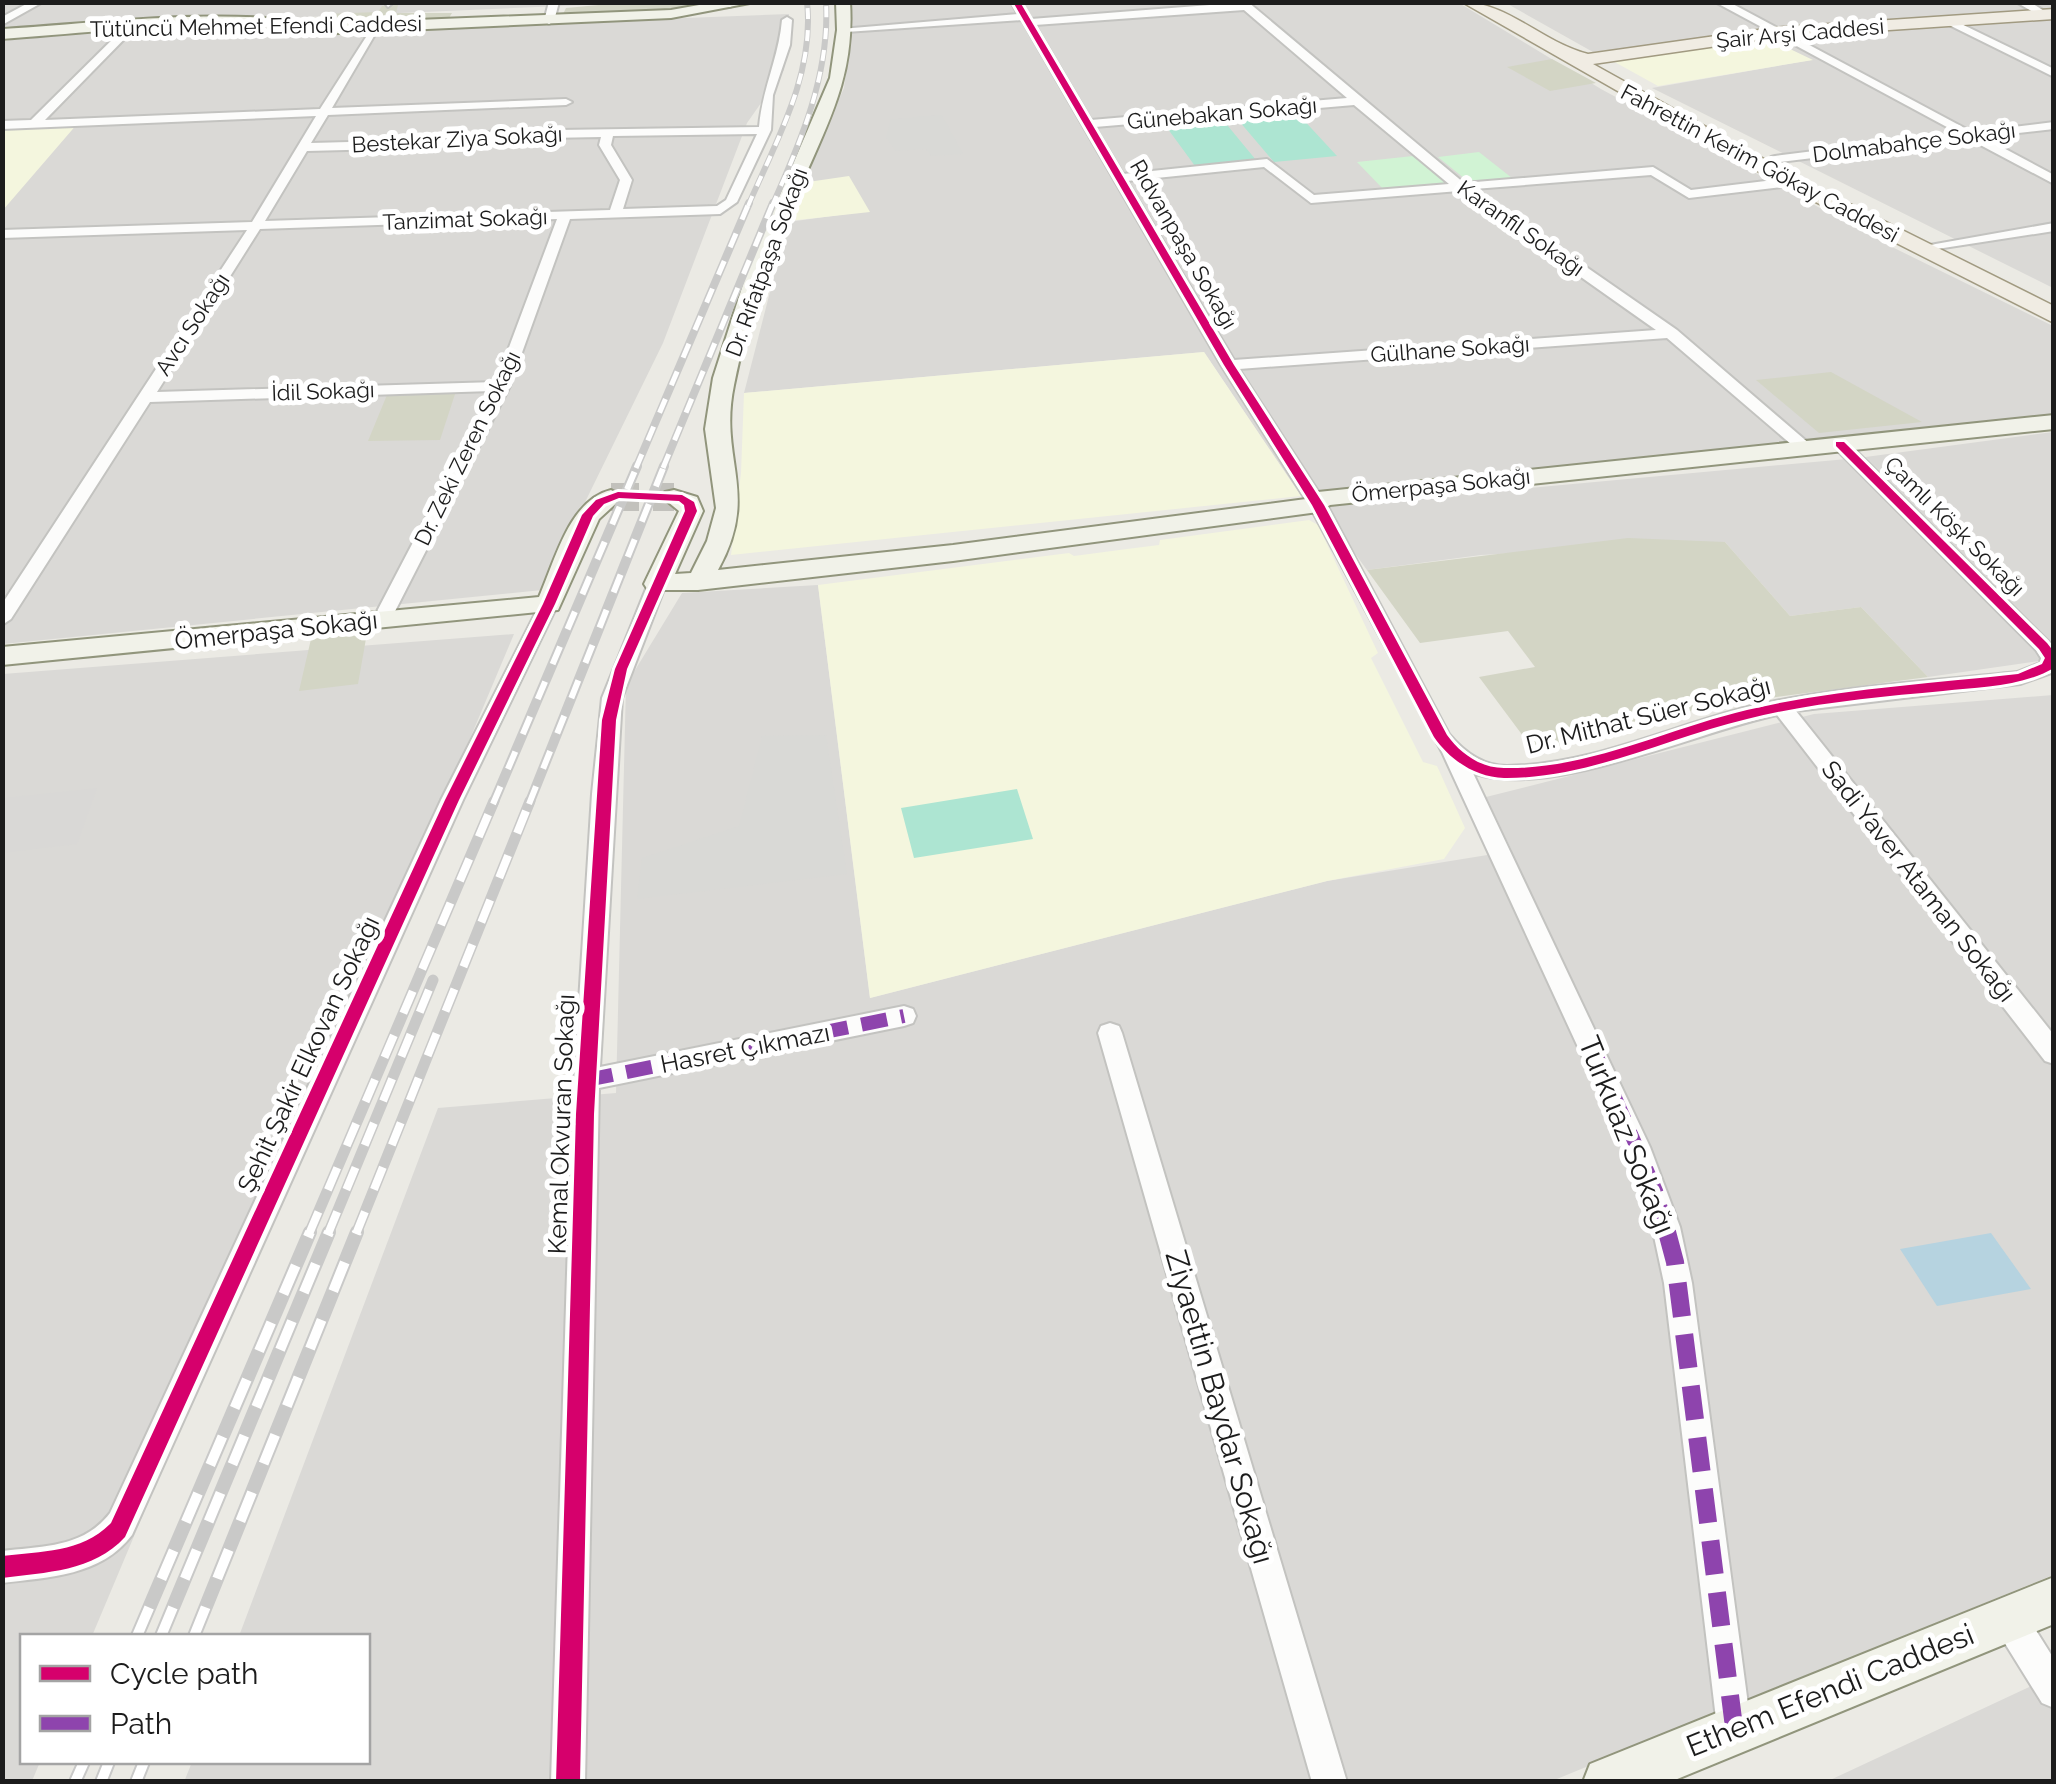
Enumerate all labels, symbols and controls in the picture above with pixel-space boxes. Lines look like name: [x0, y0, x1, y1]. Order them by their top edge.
street label: Tütüncü Mehmet Efendi Caddesi: [90, 10, 422, 42]
street label: Şair Arşi Caddesi: [1715, 13, 1885, 53]
street label: Fahrettin Kerim Gökay Caddesi: [1617, 79, 1903, 247]
street label: Günebakan Sokağı: [1126, 92, 1318, 134]
street label: Dolmabahçe Sokağı: [1811, 117, 2017, 167]
street label: Bestekar Ziya Sokağı: [351, 120, 563, 158]
street label: Rıdvanpaşa Sokağı: [1125, 155, 1243, 333]
street label: Dr. Rıfatpaşa Sokağı: [720, 164, 812, 360]
street label: Karanfil Sokağı: [1453, 175, 1589, 281]
street label: Tanzimat Sokağı: [382, 203, 548, 235]
street label: Avcı Sokağı: [149, 268, 235, 380]
street label: Gülhane Sokağı: [1370, 330, 1530, 368]
street label: Dr. Zeki Zeren Sokağı: [409, 347, 525, 549]
street label: İdil Sokağı: [271, 376, 375, 406]
street label: Çamlı Köşk Sokağı: [1880, 451, 2030, 601]
street label: Ömerpaşa Sokağı: [1350, 463, 1532, 507]
street label: Ömerpaşa Sokağı: [173, 604, 379, 656]
street label: Dr. Mithat Süer Sokağı: [1523, 670, 1773, 760]
street label: Sadi Yaver Ataman Sokağı: [1816, 755, 2022, 1007]
street label: Şehit Şakir Elkovan Sokağı: [231, 911, 385, 1197]
street label: Kemal Okvuran Sokağı: [541, 993, 581, 1255]
street label: Hasret Çıkmazı: [658, 1017, 832, 1079]
street label: Turkuaz Sokağı: [1571, 1031, 1683, 1239]
street label: Ziyaettin Baydar Sokağı: [1158, 1246, 1282, 1568]
street label: Ethem Efendi Caddesi: [1681, 1616, 1979, 1764]
legend: [20, 1634, 370, 1764]
text: Cycle path: [110, 1656, 258, 1691]
text: Path: [110, 1706, 172, 1741]

